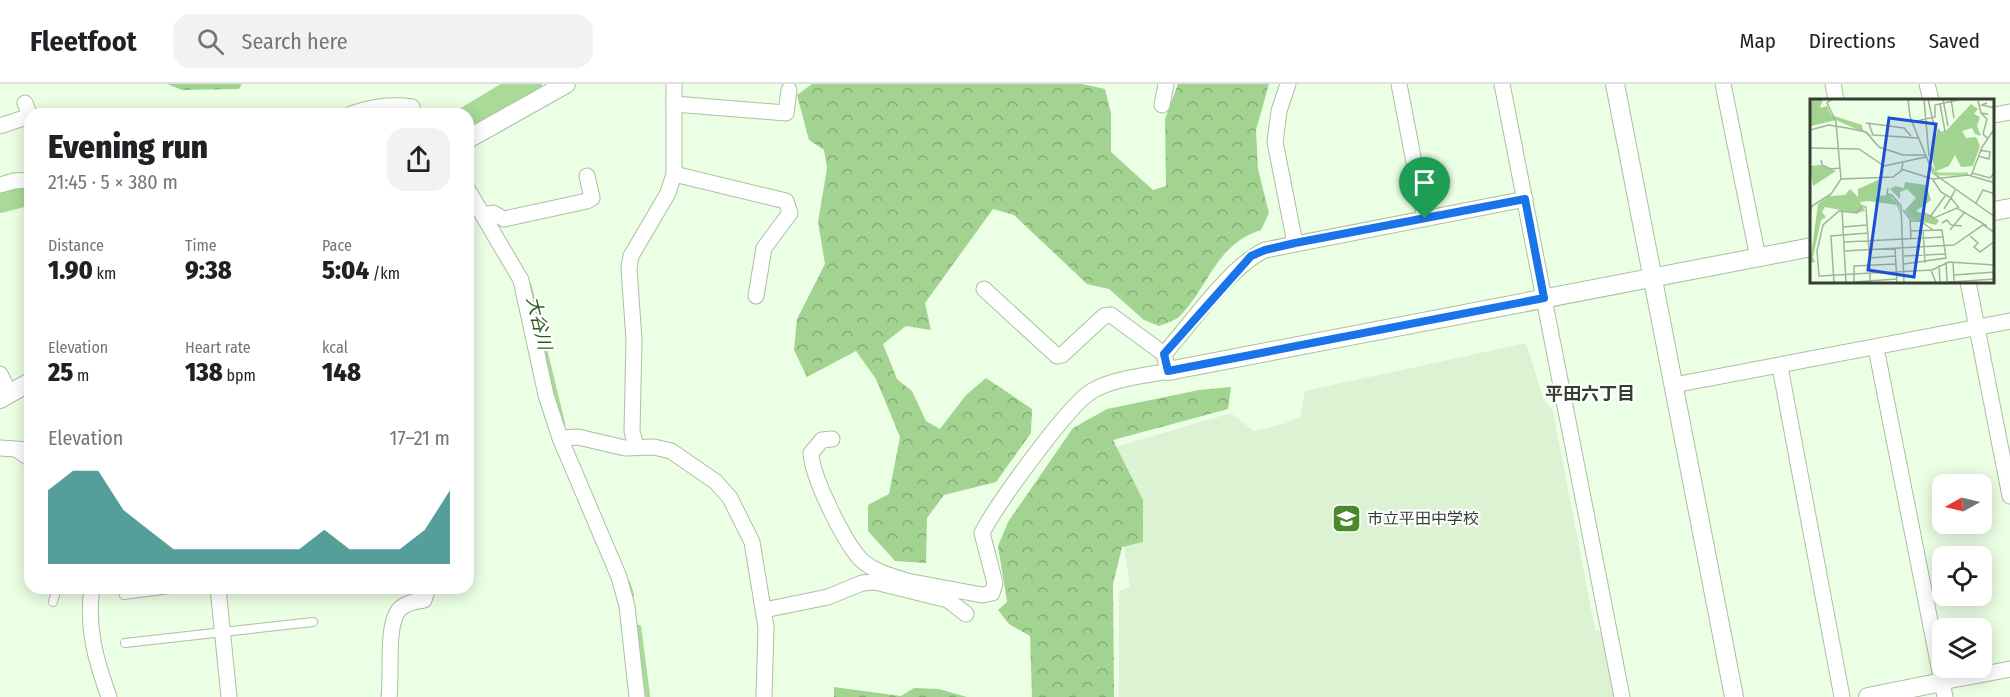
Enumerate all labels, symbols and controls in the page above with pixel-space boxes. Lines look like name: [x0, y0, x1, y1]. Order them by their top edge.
search box: [173, 14, 593, 68]
text: Fleetfoot: [30, 25, 137, 58]
icon: search: [194, 25, 227, 58]
text: Search here: [242, 28, 348, 55]
text: Map: [1739, 28, 1776, 54]
text: Directions: [1809, 28, 1896, 54]
text: Saved: [1929, 28, 1980, 54]
inset map: [1810, 99, 1995, 284]
text: Evening run: [48, 127, 208, 167]
button: share: [387, 128, 450, 191]
pin: [1399, 157, 1450, 219]
icon: arrive: [1408, 166, 1441, 199]
text: 21:45 · 5 × 380 m: [48, 170, 178, 194]
text: Distance: [48, 236, 104, 255]
text: Time: [185, 236, 217, 255]
text: Pace: [322, 236, 352, 255]
text: 1.90: [48, 255, 93, 286]
text: 9:38: [185, 255, 232, 286]
text: 5:04: [322, 255, 369, 286]
text: km: [93, 264, 116, 283]
text: /km: [369, 264, 400, 283]
water label: 大谷川: [522, 294, 557, 354]
text: Elevation: [48, 338, 108, 357]
text: Heart rate: [185, 338, 251, 357]
text: kcal: [322, 338, 348, 357]
text: 25: [48, 357, 73, 388]
text: 138: [185, 357, 223, 388]
text: 148: [322, 357, 361, 388]
text: m: [73, 366, 89, 385]
text: bpm: [223, 366, 256, 385]
district label: 平田六丁目: [1545, 383, 1635, 405]
text: Elevation: [48, 426, 123, 450]
text: 17–21 m: [390, 426, 450, 450]
north arrow: [1932, 474, 1992, 534]
map controls: [1932, 474, 1992, 678]
school or university icon: 市立平田中学校: [1330, 502, 1362, 534]
place label: 市立平田中学校: [1367, 509, 1479, 528]
button: locate: [1932, 546, 1992, 606]
button: layers: [1932, 618, 1992, 678]

